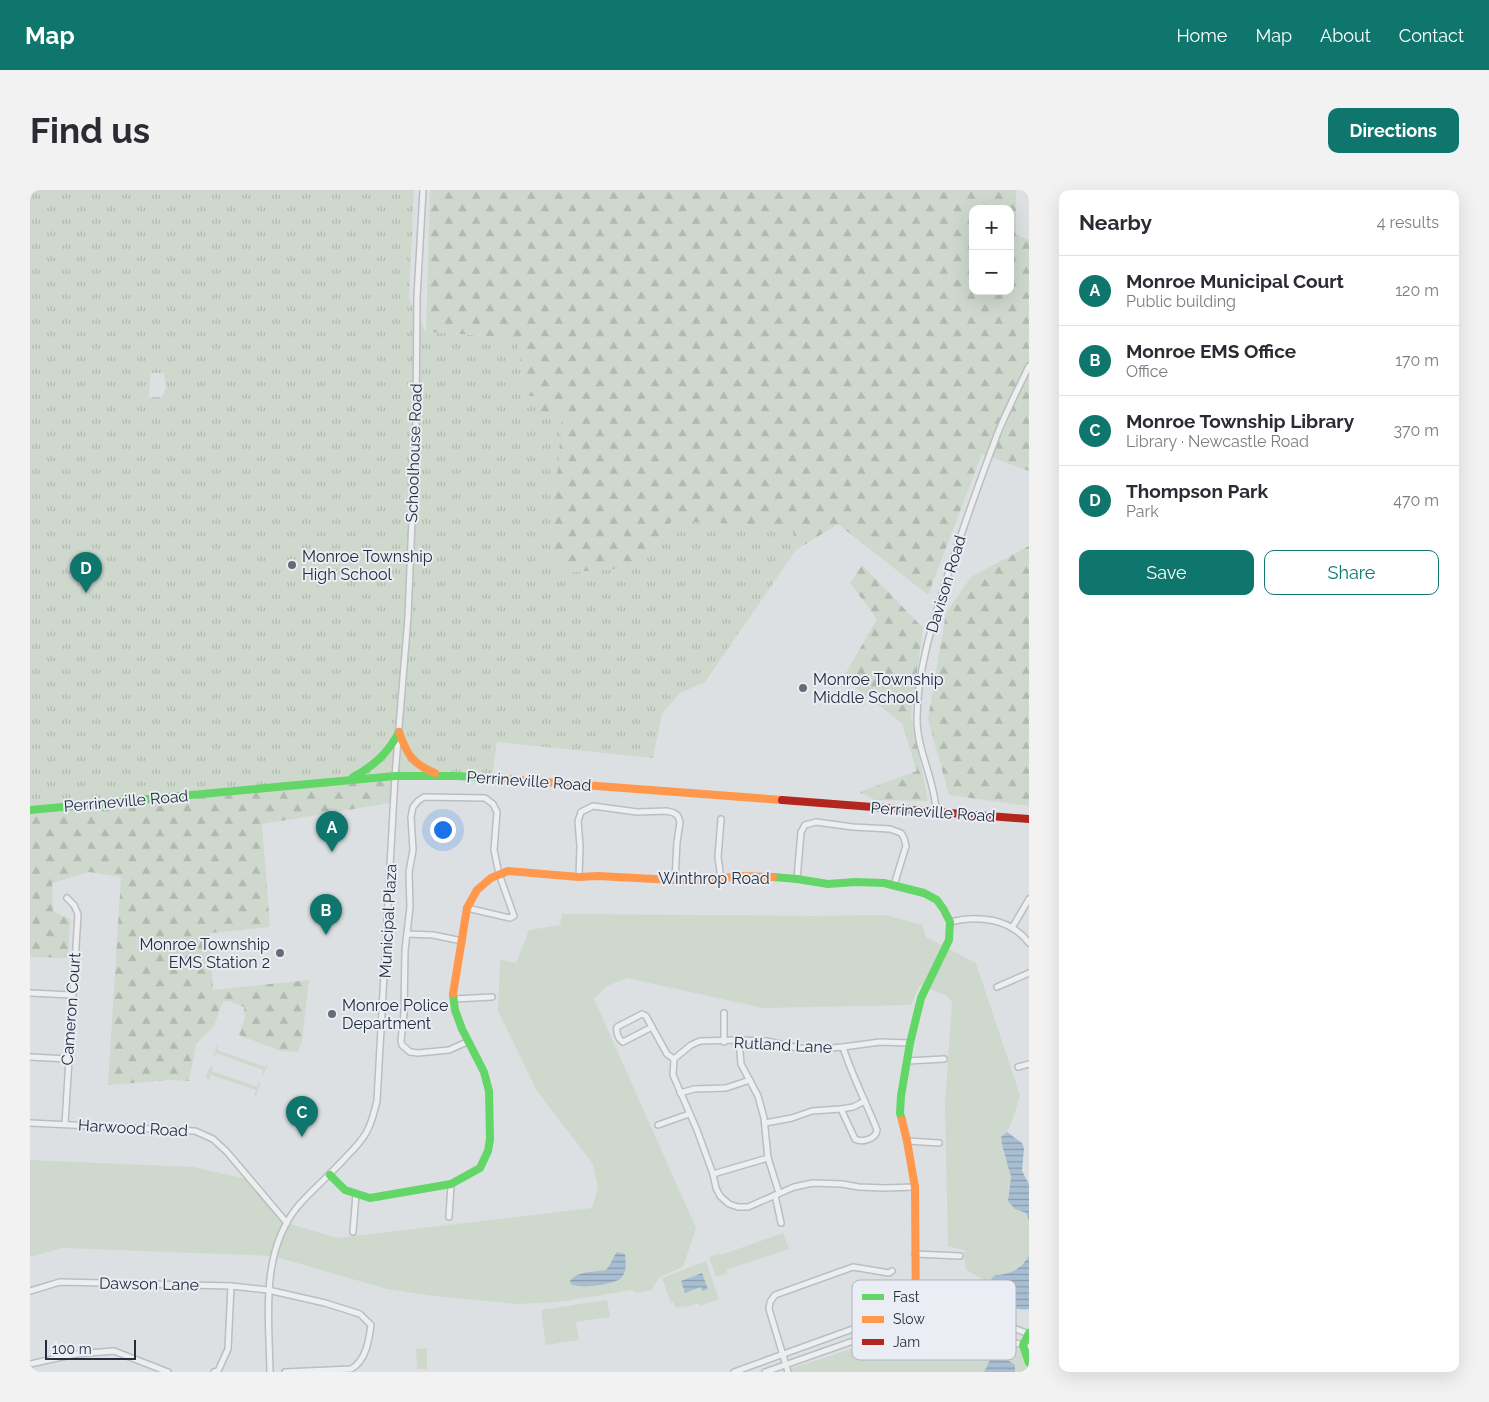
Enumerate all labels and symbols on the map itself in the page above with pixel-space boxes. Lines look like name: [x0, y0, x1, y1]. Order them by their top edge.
street label: Schoolhouse Road: [402, 383, 426, 523]
street label: Davison Road: [922, 533, 970, 635]
place label: Monroe Township High School: [302, 547, 433, 584]
pin: D: [70, 552, 102, 593]
marker: Monroe Township High School: [286, 559, 298, 571]
place label: Monroe Township Middle School: [813, 670, 944, 707]
marker: Monroe Township Middle School: [797, 682, 809, 694]
street label: Perrineville Road: [466, 767, 592, 795]
street label: Perrineville Road: [63, 786, 189, 816]
street label: Perrineville Road: [870, 798, 996, 826]
pin: A: [316, 811, 348, 852]
your location: [430, 817, 456, 843]
street label: Municipal Plaza: [376, 863, 400, 979]
street label: Winthrop Road: [658, 869, 770, 888]
pin: B: [310, 894, 342, 935]
place label: Monroe Township EMS Station 2: [139, 935, 270, 972]
marker: Monroe Township EMS Station 2: [274, 947, 286, 959]
street label: Cameron Court: [58, 951, 84, 1066]
place label: Monroe Police Department: [342, 996, 448, 1033]
marker: Monroe Police Department: [326, 1008, 338, 1020]
street label: Rutland Lane: [733, 1033, 833, 1057]
pin: C: [286, 1096, 318, 1137]
street label: Harwood Road: [77, 1116, 189, 1140]
street label: Dawson Lane: [99, 1274, 199, 1294]
legend: [852, 1280, 1016, 1360]
text: Fast: [893, 1289, 920, 1305]
text: Slow: [893, 1311, 925, 1327]
text: Jam: [893, 1334, 920, 1350]
scale bar: [45, 1337, 136, 1360]

